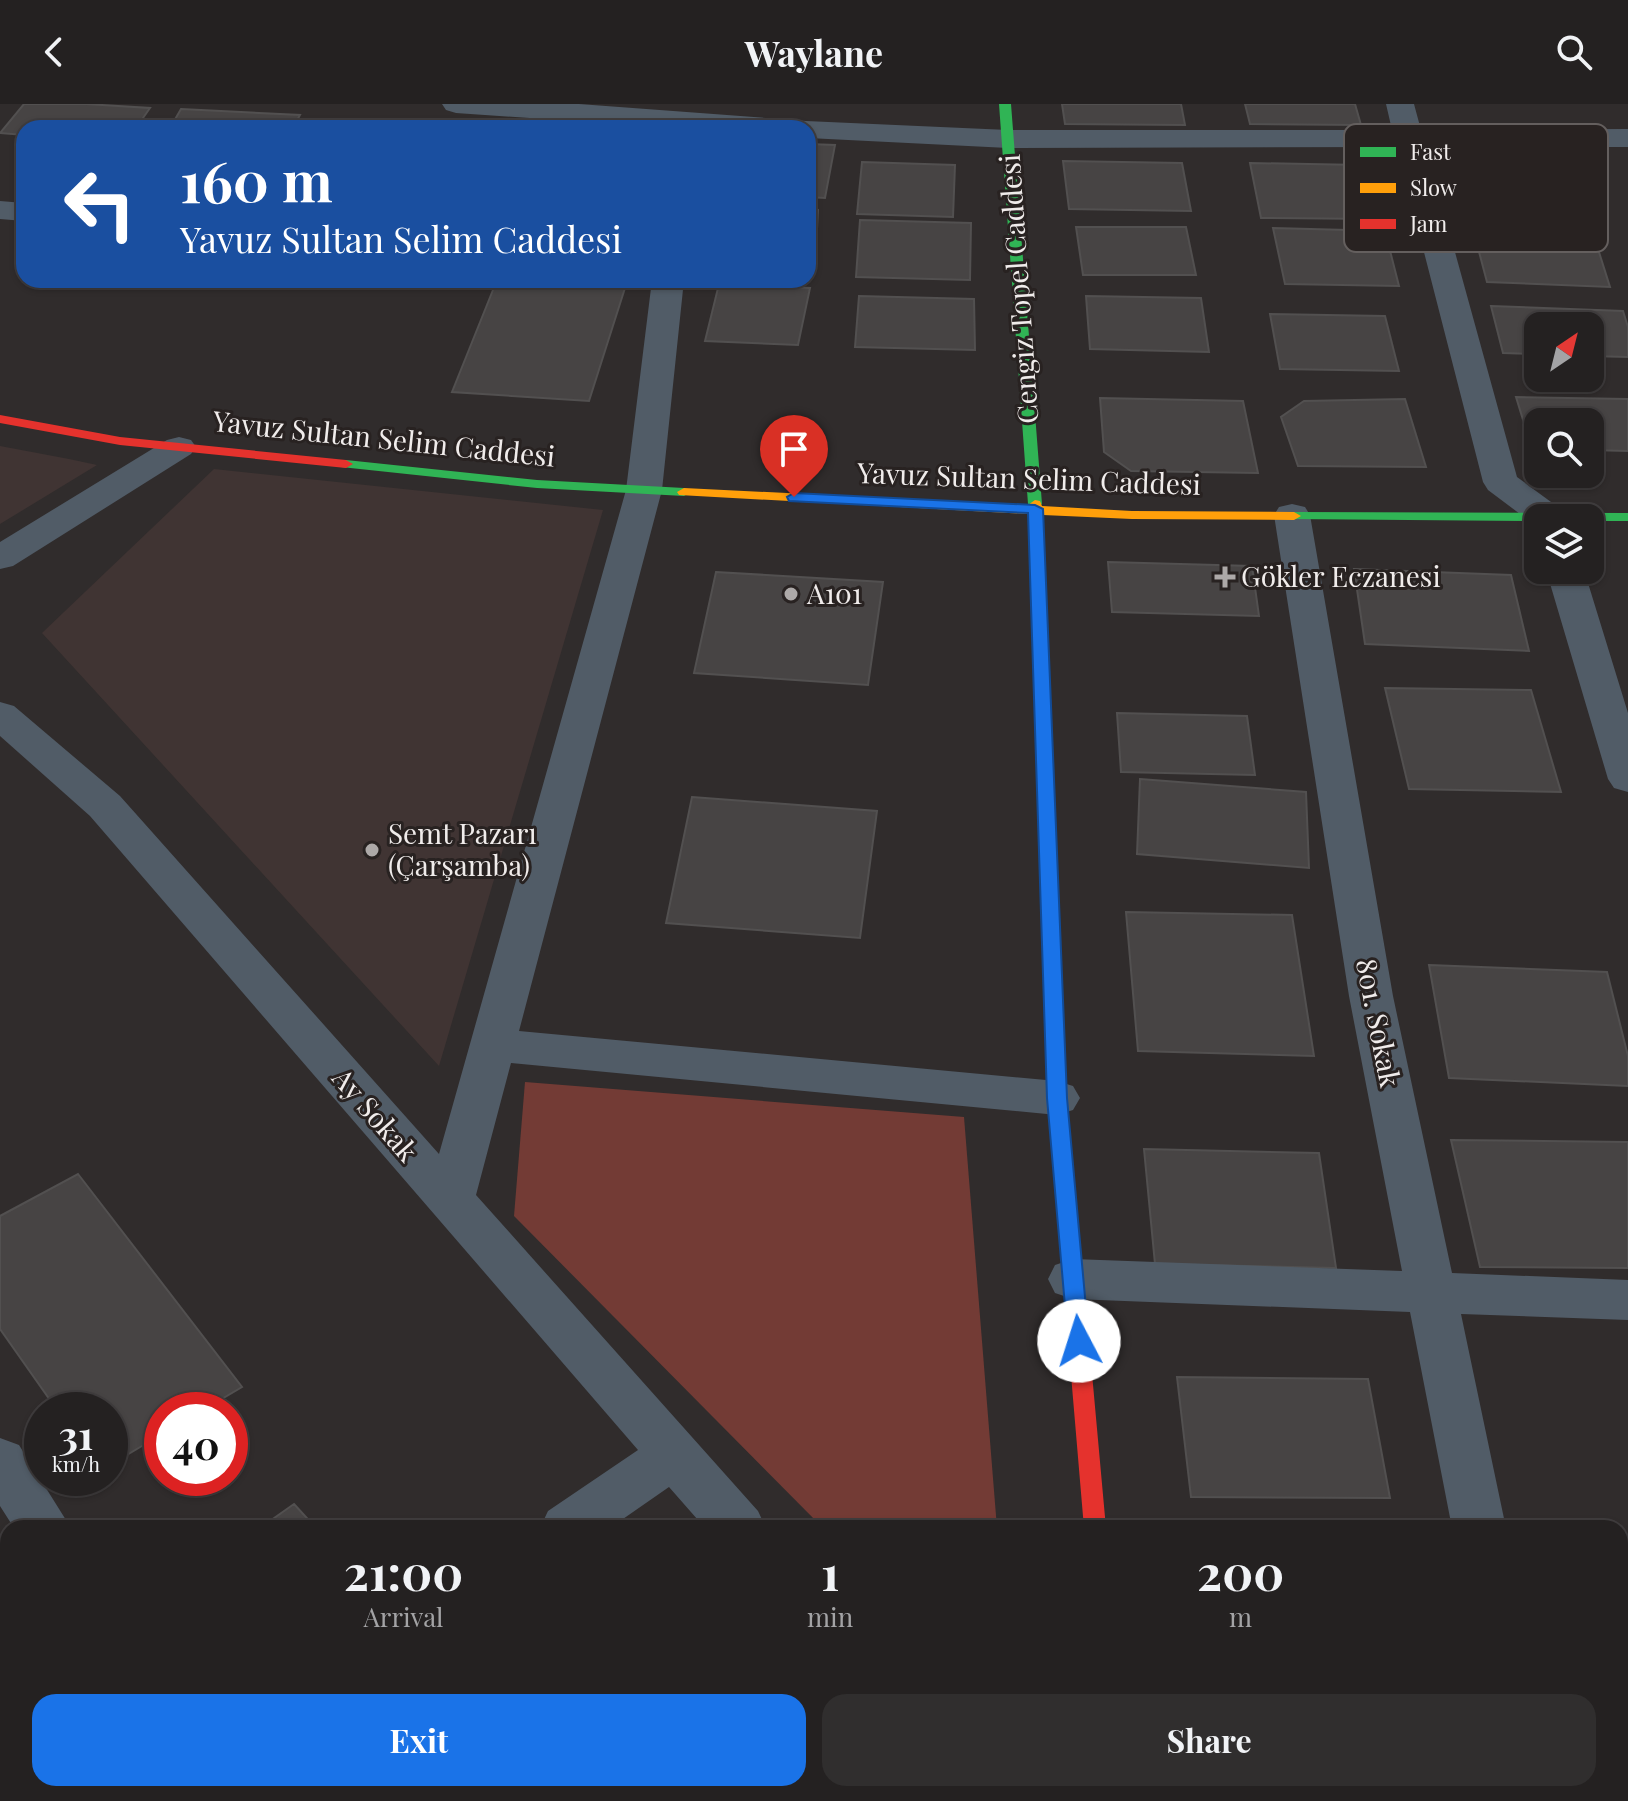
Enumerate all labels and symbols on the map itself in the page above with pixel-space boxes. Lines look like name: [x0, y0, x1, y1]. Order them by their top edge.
legend: [1344, 124, 1608, 252]
text: Fast: [1410, 136, 1452, 166]
street label: Cengiz Topel Caddesi: [990, 153, 1045, 425]
text: Slow: [1410, 172, 1457, 202]
text: Jam: [1409, 208, 1448, 238]
north arrow: [1524, 312, 1604, 392]
street label: Yavuz Sultan Selim Caddesi: [210, 401, 557, 474]
pin: [760, 415, 828, 497]
street label: Yavuz Sultan Selim Caddesi: [856, 453, 1201, 502]
place label: Gökler Eczanesi: [1241, 557, 1441, 594]
marker: Gökler Eczanesi: [1216, 568, 1234, 586]
place label: A101: [806, 574, 862, 611]
marker: A101: [782, 585, 800, 603]
place label: Semt Pazarı (Çarşamba): [388, 814, 537, 883]
marker: Semt Pazarı (Çarşamba): [363, 841, 381, 859]
street label: 801. Sokak: [1349, 955, 1410, 1091]
street label: Ay Sokak: [325, 1059, 427, 1169]
position arrow: [1037, 1299, 1121, 1383]
speed limit sign: 40: [144, 1392, 248, 1496]

